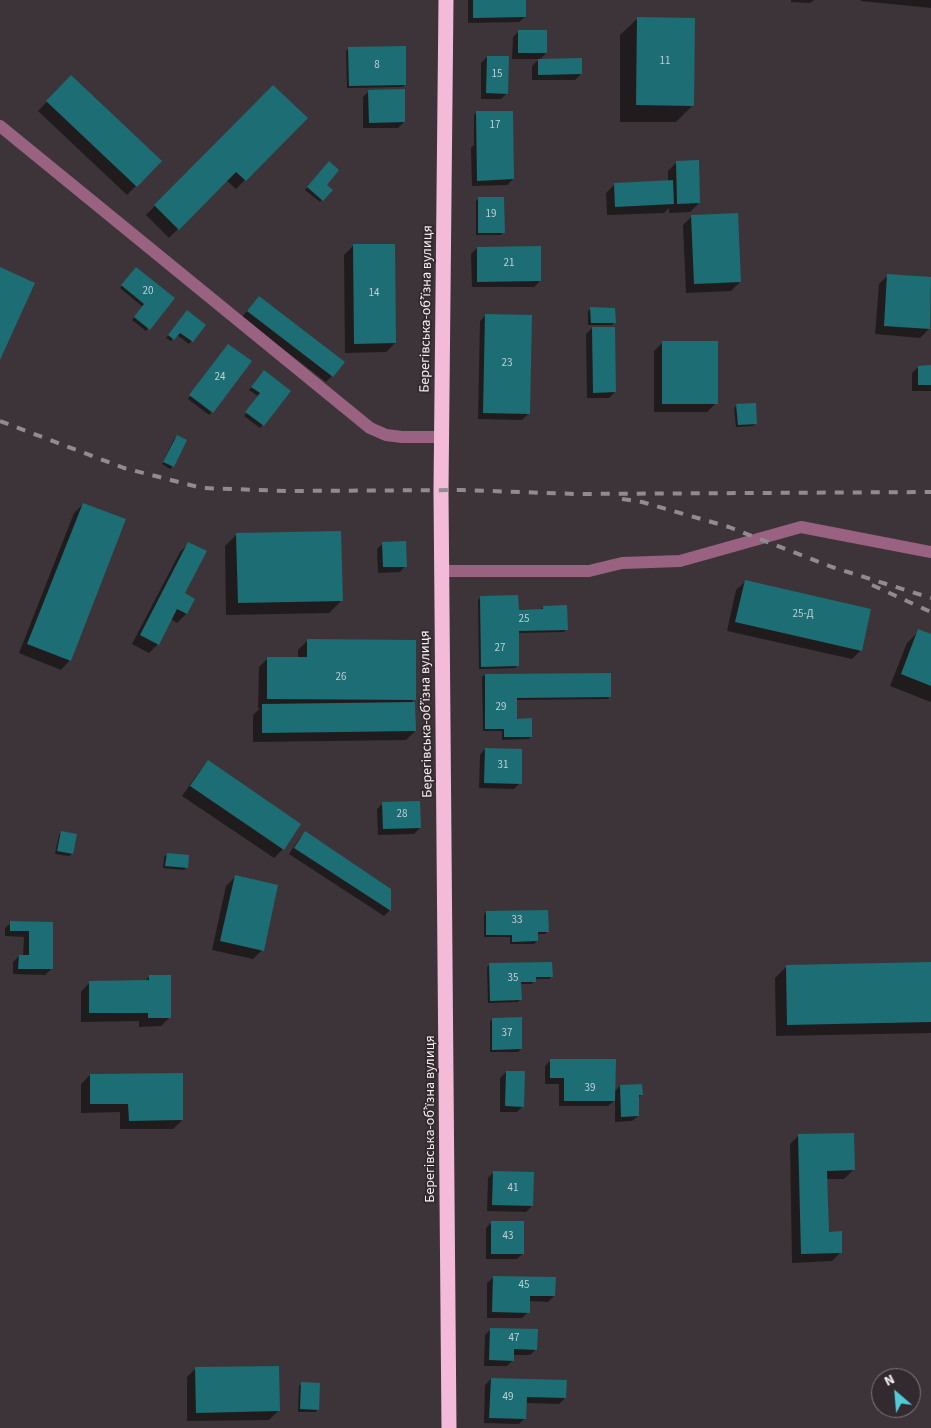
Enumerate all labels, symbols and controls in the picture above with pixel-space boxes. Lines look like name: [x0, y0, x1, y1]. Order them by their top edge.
house number: 11: [660, 55, 670, 69]
house number: 8: [374, 59, 380, 73]
house number: 15: [492, 68, 502, 82]
house number: 17: [490, 119, 500, 133]
house number: 19: [486, 208, 496, 222]
street label: Берегівська-обʼїзна вулиця: [417, 225, 437, 393]
house number: 21: [504, 257, 514, 271]
house number: 20: [143, 285, 153, 299]
house number: 14: [369, 287, 379, 301]
house number: 23: [502, 357, 512, 371]
house number: 24: [215, 371, 225, 385]
house number: 25-Д: [792, 608, 814, 622]
house number: 25: [519, 613, 529, 627]
street label: Берегівська-обʼїзна вулиця: [417, 630, 437, 798]
house number: 27: [495, 642, 505, 656]
house number: 26: [336, 671, 346, 685]
house number: 29: [496, 701, 506, 715]
house number: 31: [498, 759, 508, 773]
house number: 28: [397, 808, 407, 822]
house number: 33: [512, 914, 522, 928]
house number: 35: [508, 972, 518, 986]
house number: 37: [502, 1027, 512, 1041]
street label: Берегівська-обʼїзна вулиця: [423, 1035, 439, 1203]
house number: 39: [585, 1082, 595, 1096]
house number: 41: [508, 1182, 518, 1196]
house number: 43: [503, 1230, 513, 1244]
house number: 45: [519, 1279, 529, 1293]
house number: 47: [509, 1332, 519, 1346]
north arrow: [871, 1368, 921, 1418]
text: N: [881, 1370, 898, 1392]
house number: 49: [503, 1391, 513, 1405]

